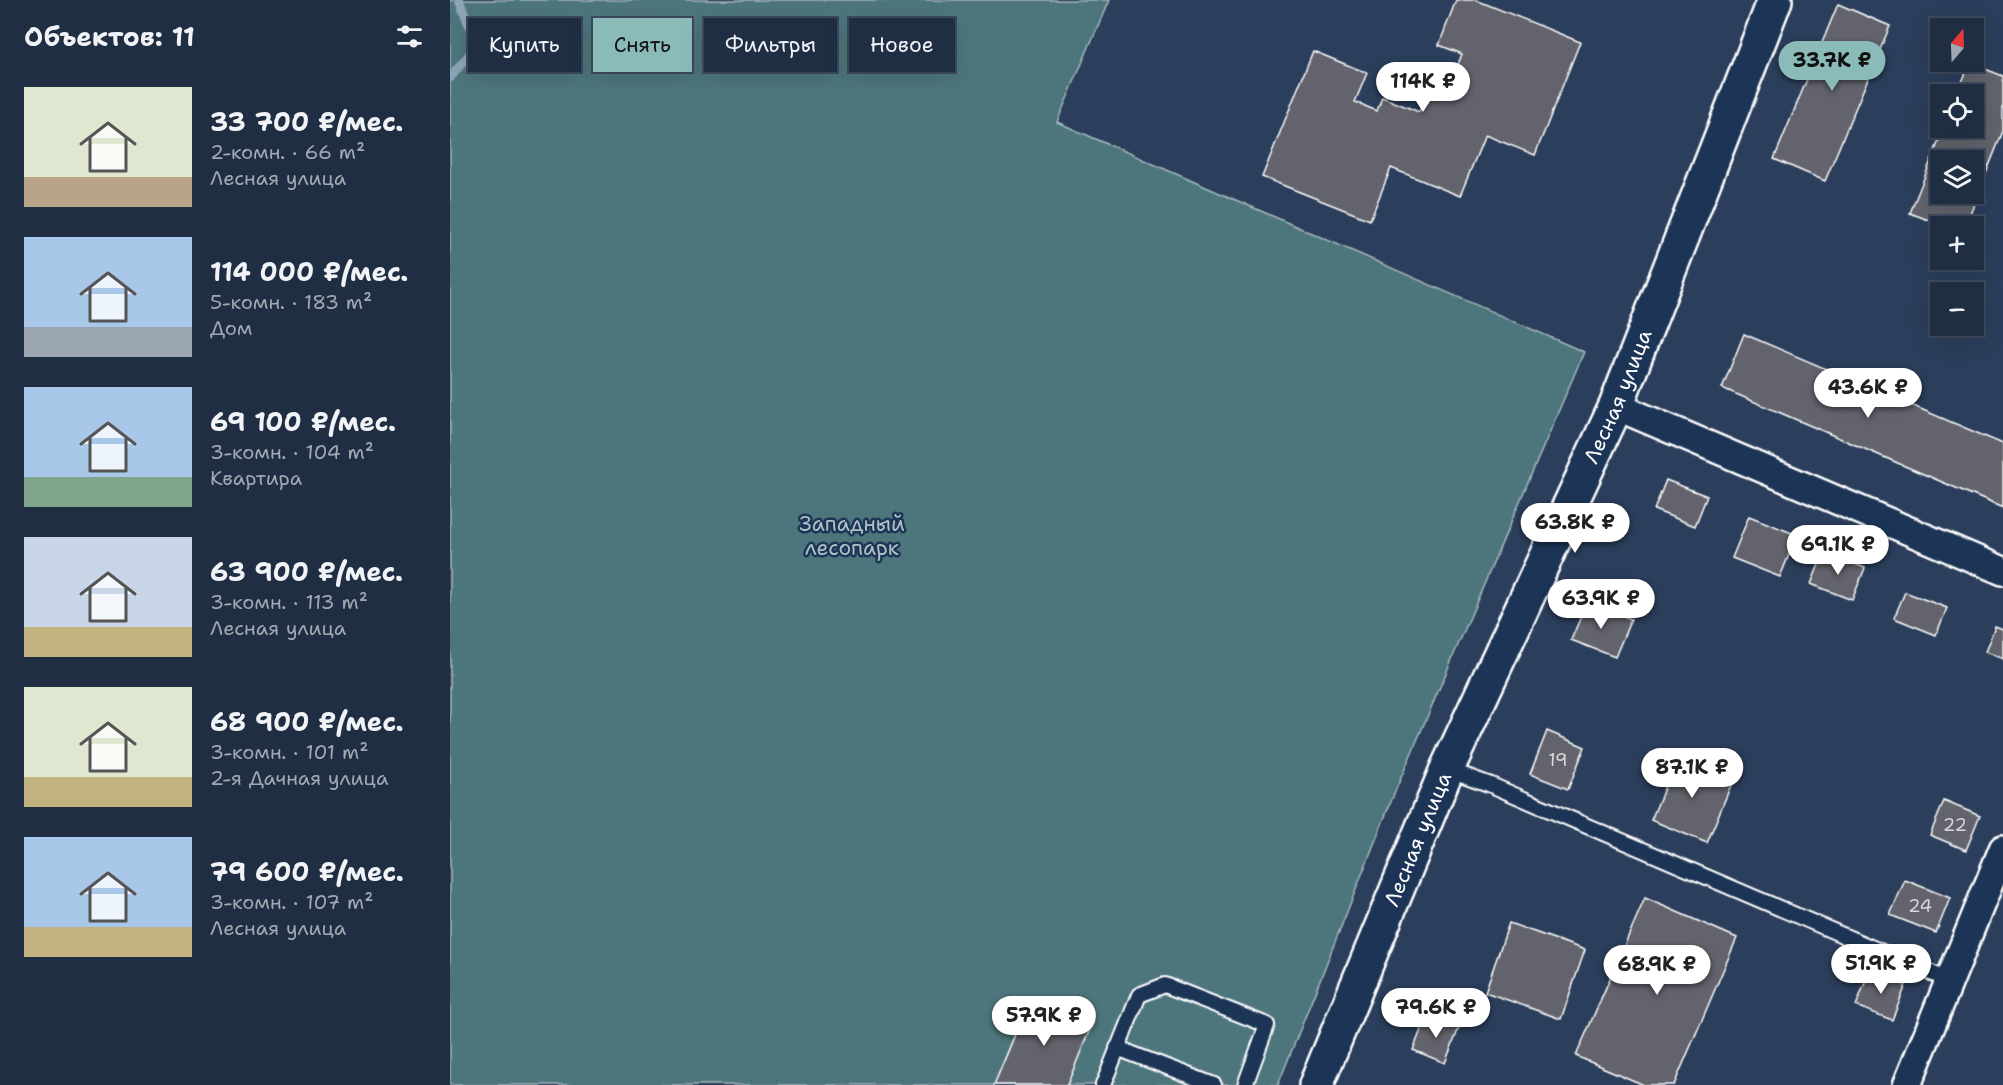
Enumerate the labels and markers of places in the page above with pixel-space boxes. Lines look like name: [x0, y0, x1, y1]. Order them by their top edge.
pin: 33.7K ₽: [1777, 41, 1887, 92]
pin: 114K ₽: [1374, 62, 1472, 113]
pin: 43.6K ₽: [1813, 368, 1923, 419]
pin: 63.8K ₽: [1520, 503, 1630, 554]
pin: 69.1K ₽: [1783, 525, 1893, 576]
pin: 63.9K ₽: [1546, 579, 1656, 630]
pin: 87.1K ₽: [1637, 748, 1747, 799]
pin: 51.9K ₽: [1826, 944, 1936, 995]
pin: 68.9K ₽: [1602, 945, 1712, 996]
pin: 79.6K ₽: [1381, 988, 1491, 1039]
pin: 57.9K ₽: [989, 996, 1099, 1047]

